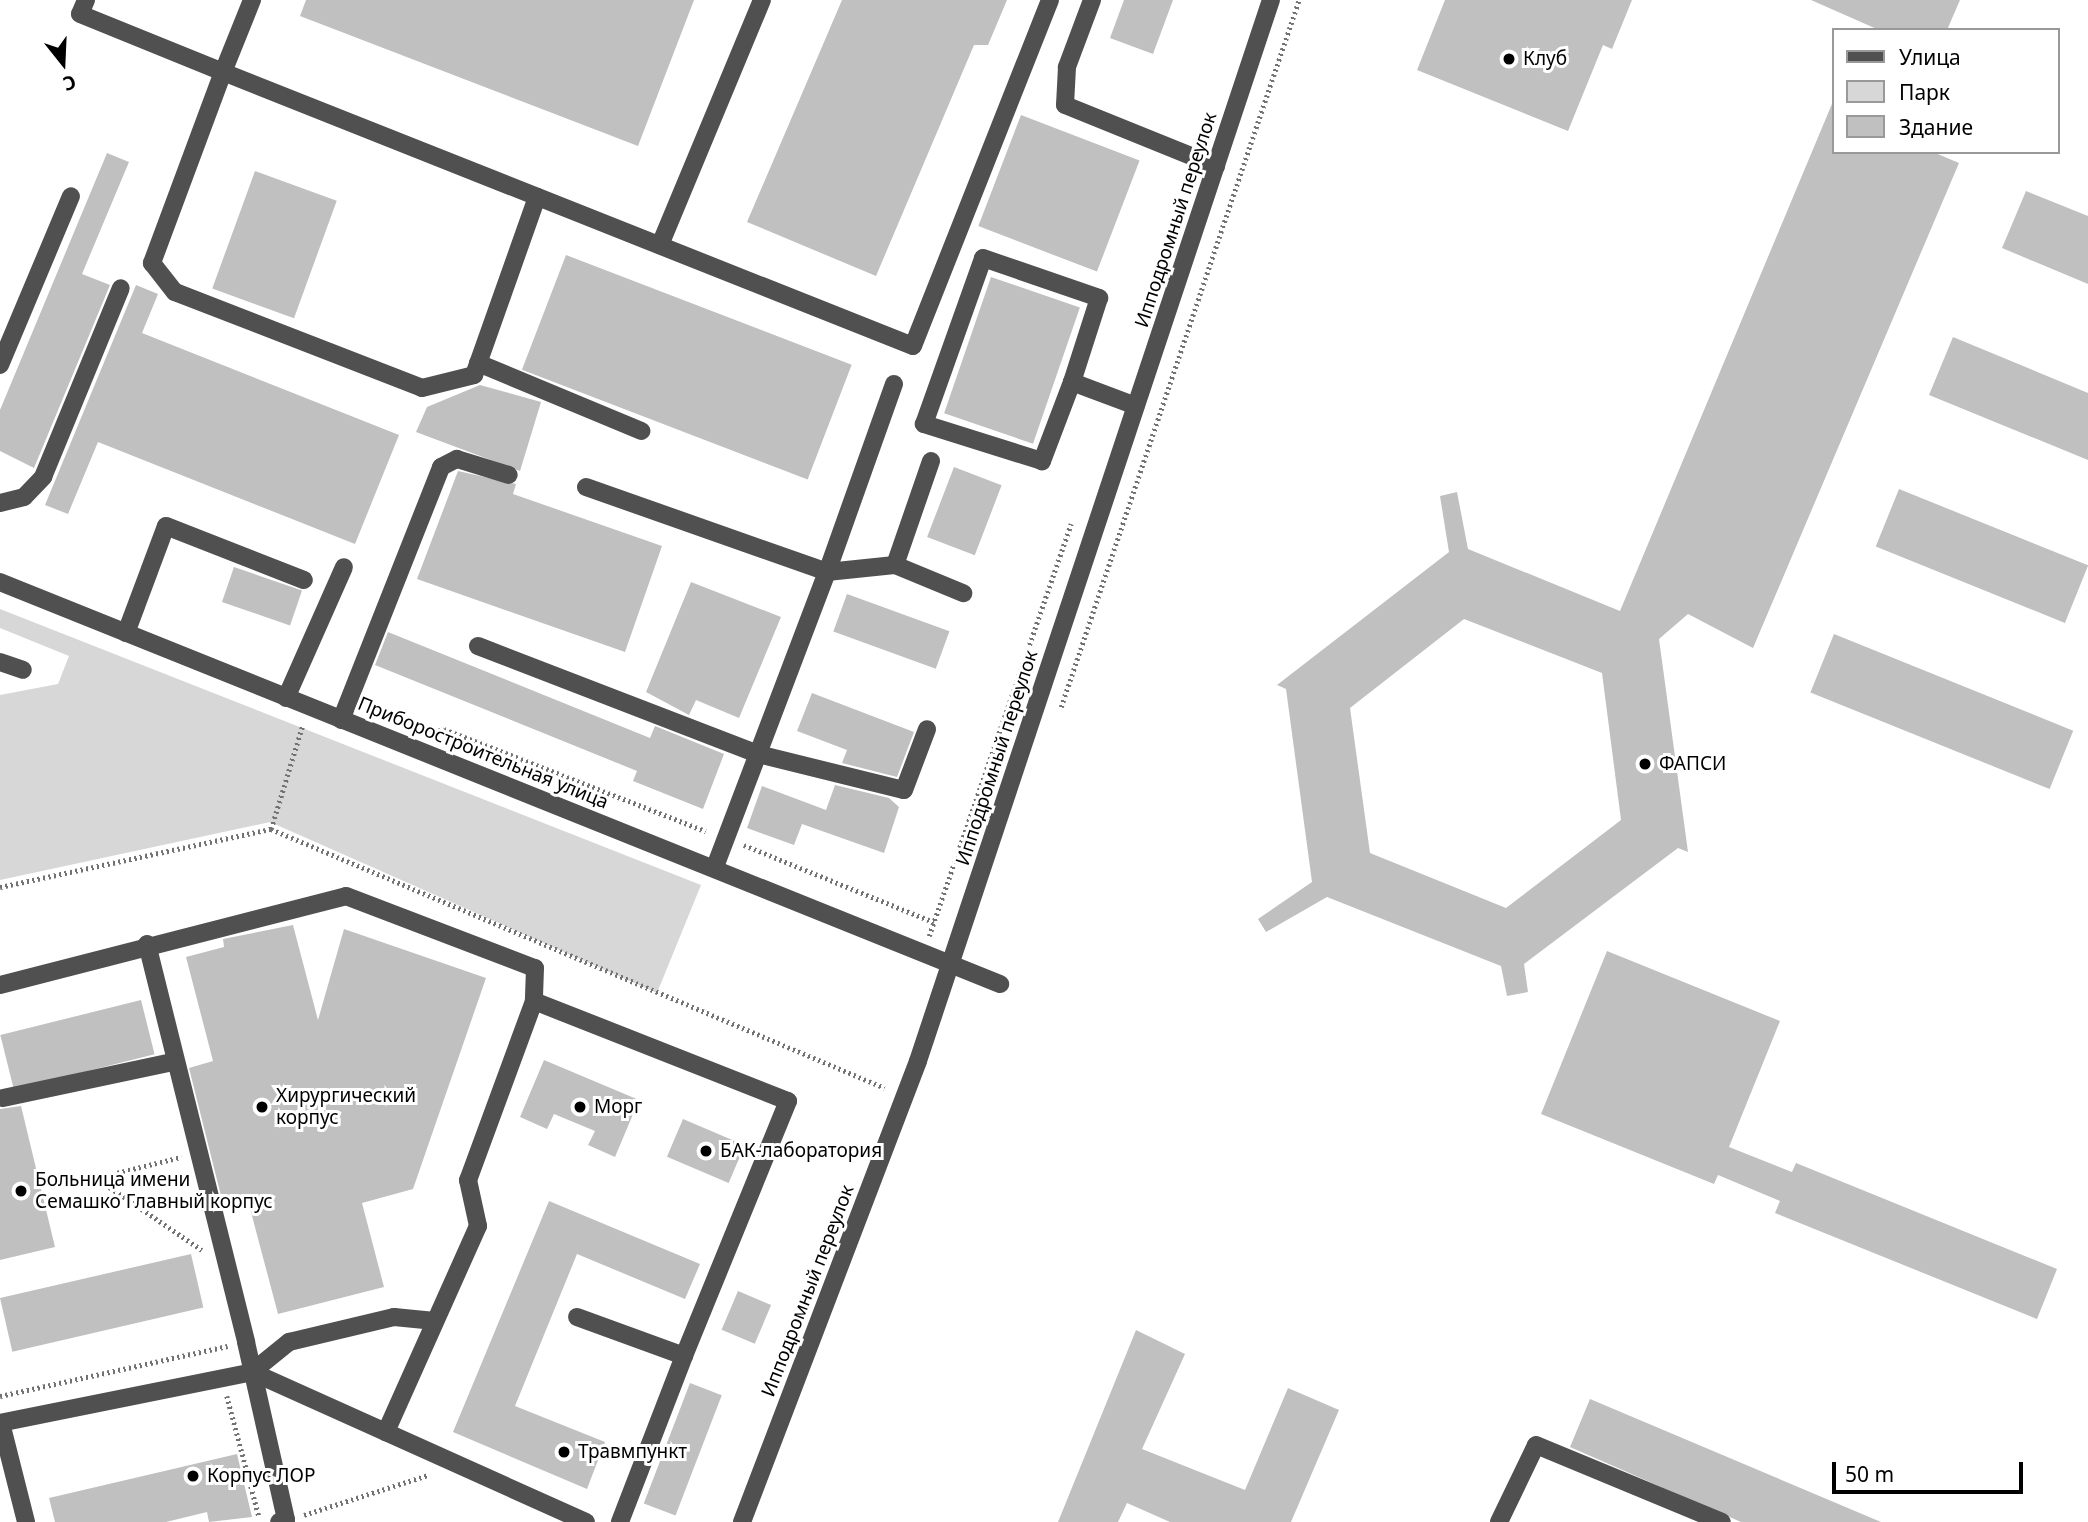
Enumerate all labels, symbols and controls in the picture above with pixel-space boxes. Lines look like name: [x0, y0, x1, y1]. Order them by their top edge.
north arrow: [28, 28, 98, 98]
legend: [1832, 28, 2060, 154]
text: Улица: [1899, 43, 1961, 71]
place label: Клуб: [1523, 48, 1567, 70]
marker: Клуб: [1501, 51, 1517, 67]
text: С: [60, 69, 79, 97]
text: Парк: [1899, 78, 1950, 106]
street label: Ипподромный переулок: [1130, 110, 1222, 330]
text: Здание: [1899, 113, 1973, 141]
street label: Ипподромный переулок: [951, 648, 1043, 868]
street label: Приборостроительная улица: [354, 692, 612, 814]
place label: ФАПСИ: [1659, 753, 1726, 775]
marker: ФАПСИ: [1637, 756, 1653, 772]
place label: Хирургический корпус: [276, 1085, 416, 1129]
place label: Морг: [594, 1096, 642, 1118]
marker: Хирургический корпус: [254, 1099, 270, 1115]
marker: Морг: [572, 1099, 588, 1115]
place label: БАК-лаборатория: [720, 1140, 882, 1162]
marker: БАК-лаборатория: [698, 1143, 714, 1159]
place label: Больница имени Семашко Главный корпус: [35, 1169, 273, 1213]
street label: Ипподромный переулок: [757, 1182, 859, 1400]
marker: Больница имени Семашко Главный корпус: [13, 1183, 29, 1199]
place label: Травмпункт: [578, 1441, 687, 1463]
marker: Травмпункт: [556, 1444, 572, 1460]
scale bar: [1836, 1448, 2027, 1492]
text: 50 m: [1845, 1460, 1894, 1488]
place label: Корпус ЛОР: [207, 1465, 315, 1487]
marker: Корпус ЛОР: [185, 1468, 201, 1484]

